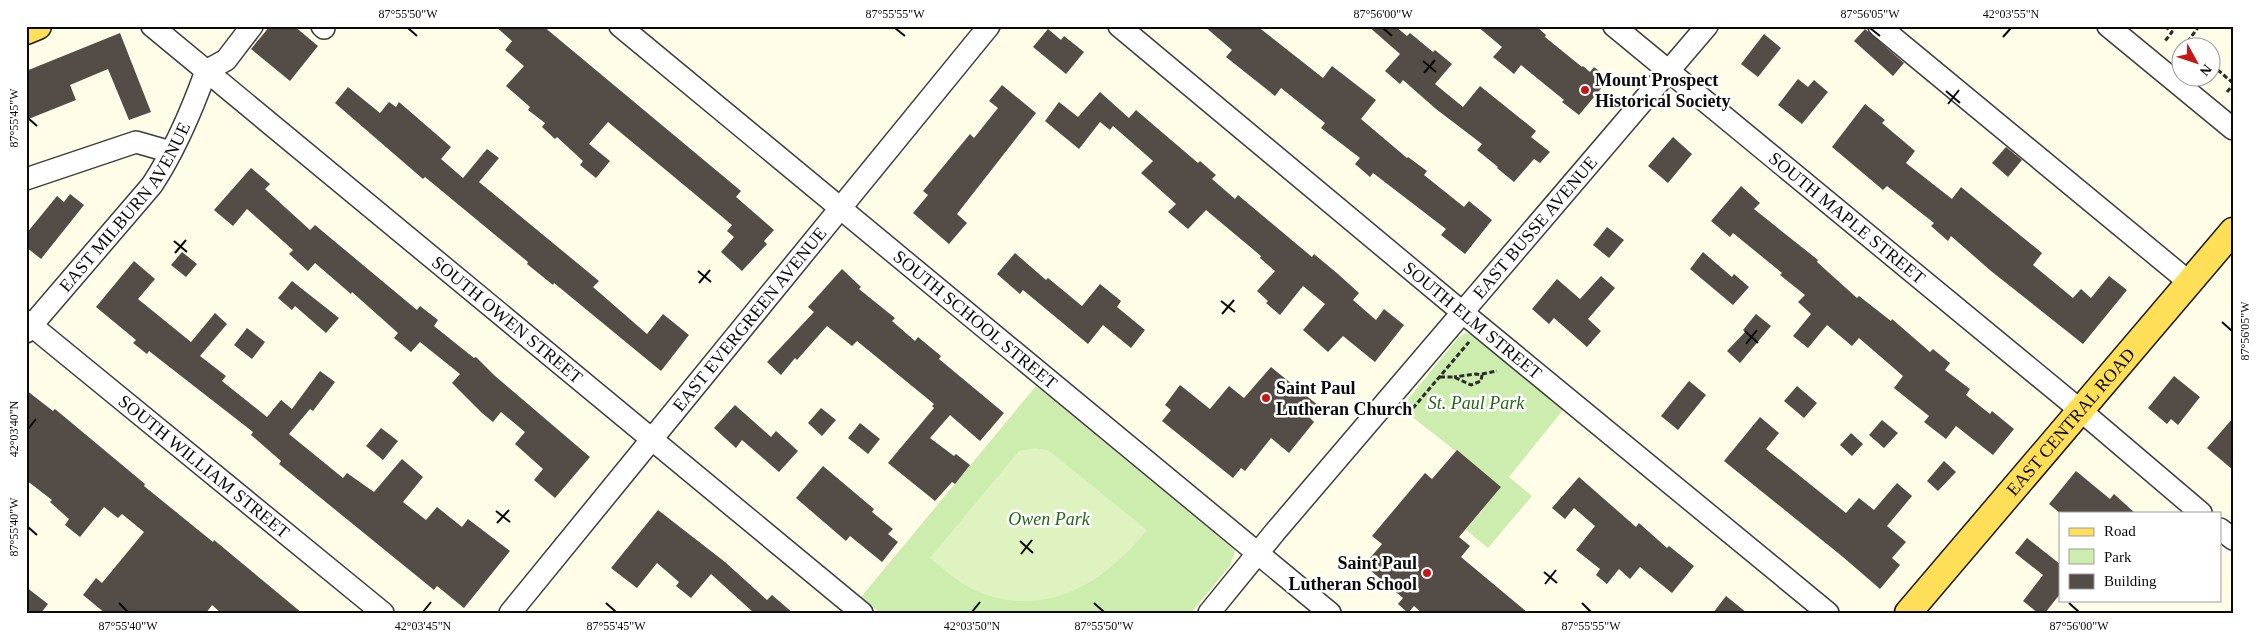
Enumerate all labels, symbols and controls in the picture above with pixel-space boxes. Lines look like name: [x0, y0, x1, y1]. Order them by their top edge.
text: 87°55'50"W: [378, 7, 438, 21]
text: 87°55'55"W: [865, 7, 925, 21]
text: 87°56'00"W: [1353, 7, 1413, 21]
text: 87°56'05"W: [1840, 7, 1900, 21]
text: 42°03'55"N: [1983, 7, 2040, 21]
north arrow: [2172, 38, 2222, 88]
text: N: [2197, 61, 2215, 79]
place label: Mount Prospect Historical Society: [1595, 70, 1730, 111]
marker: Mount Prospect Historical Society: [1579, 84, 1591, 96]
text: 87°55'45"W: [7, 88, 21, 148]
street label: EAST MILBURN AVENUE: [55, 119, 194, 296]
street label: SOUTH MAPLE STREET: [1765, 148, 1929, 288]
street label: EAST BUSSE AVENUE: [1469, 152, 1601, 303]
street label: EAST EVERGREEN AVENUE: [669, 223, 831, 415]
street label: SOUTH SCHOOL STREET: [889, 246, 1061, 393]
street label: SOUTH OWEN STREET: [428, 252, 587, 388]
street label: SOUTH ELM STREET: [1399, 257, 1546, 383]
text: 87°56'05"W: [2238, 301, 2252, 361]
street label: EAST CENTRAL ROAD: [2002, 344, 2139, 500]
place label: Saint Paul Lutheran Church: [1276, 378, 1412, 419]
street label: SOUTH WILLIAM STREET: [115, 391, 293, 542]
marker: Saint Paul Lutheran Church: [1260, 392, 1272, 404]
park label: St. Paul Park: [1428, 393, 1525, 413]
text: 42°03'40"N: [7, 400, 21, 457]
text: 87°55'40"W: [7, 497, 21, 557]
park label: Owen Park: [1008, 509, 1091, 529]
legend: [2059, 512, 2222, 602]
text: Road: [2104, 523, 2136, 539]
text: Park: [2104, 549, 2132, 565]
place label: Saint Paul Lutheran School: [1288, 553, 1417, 594]
marker: Saint Paul Lutheran School: [1421, 567, 1433, 579]
text: Building: [2104, 573, 2157, 589]
text: 87°55'40"W: [98, 619, 158, 633]
text: 42°03'45"N: [395, 619, 452, 633]
text: 87°55'45"W: [586, 619, 646, 633]
text: 42°03'50"N: [944, 619, 1001, 633]
text: 87°55'50"W: [1074, 619, 1134, 633]
text: 87°55'55"W: [1561, 619, 1621, 633]
text: 87°56'00"W: [2049, 619, 2109, 633]

